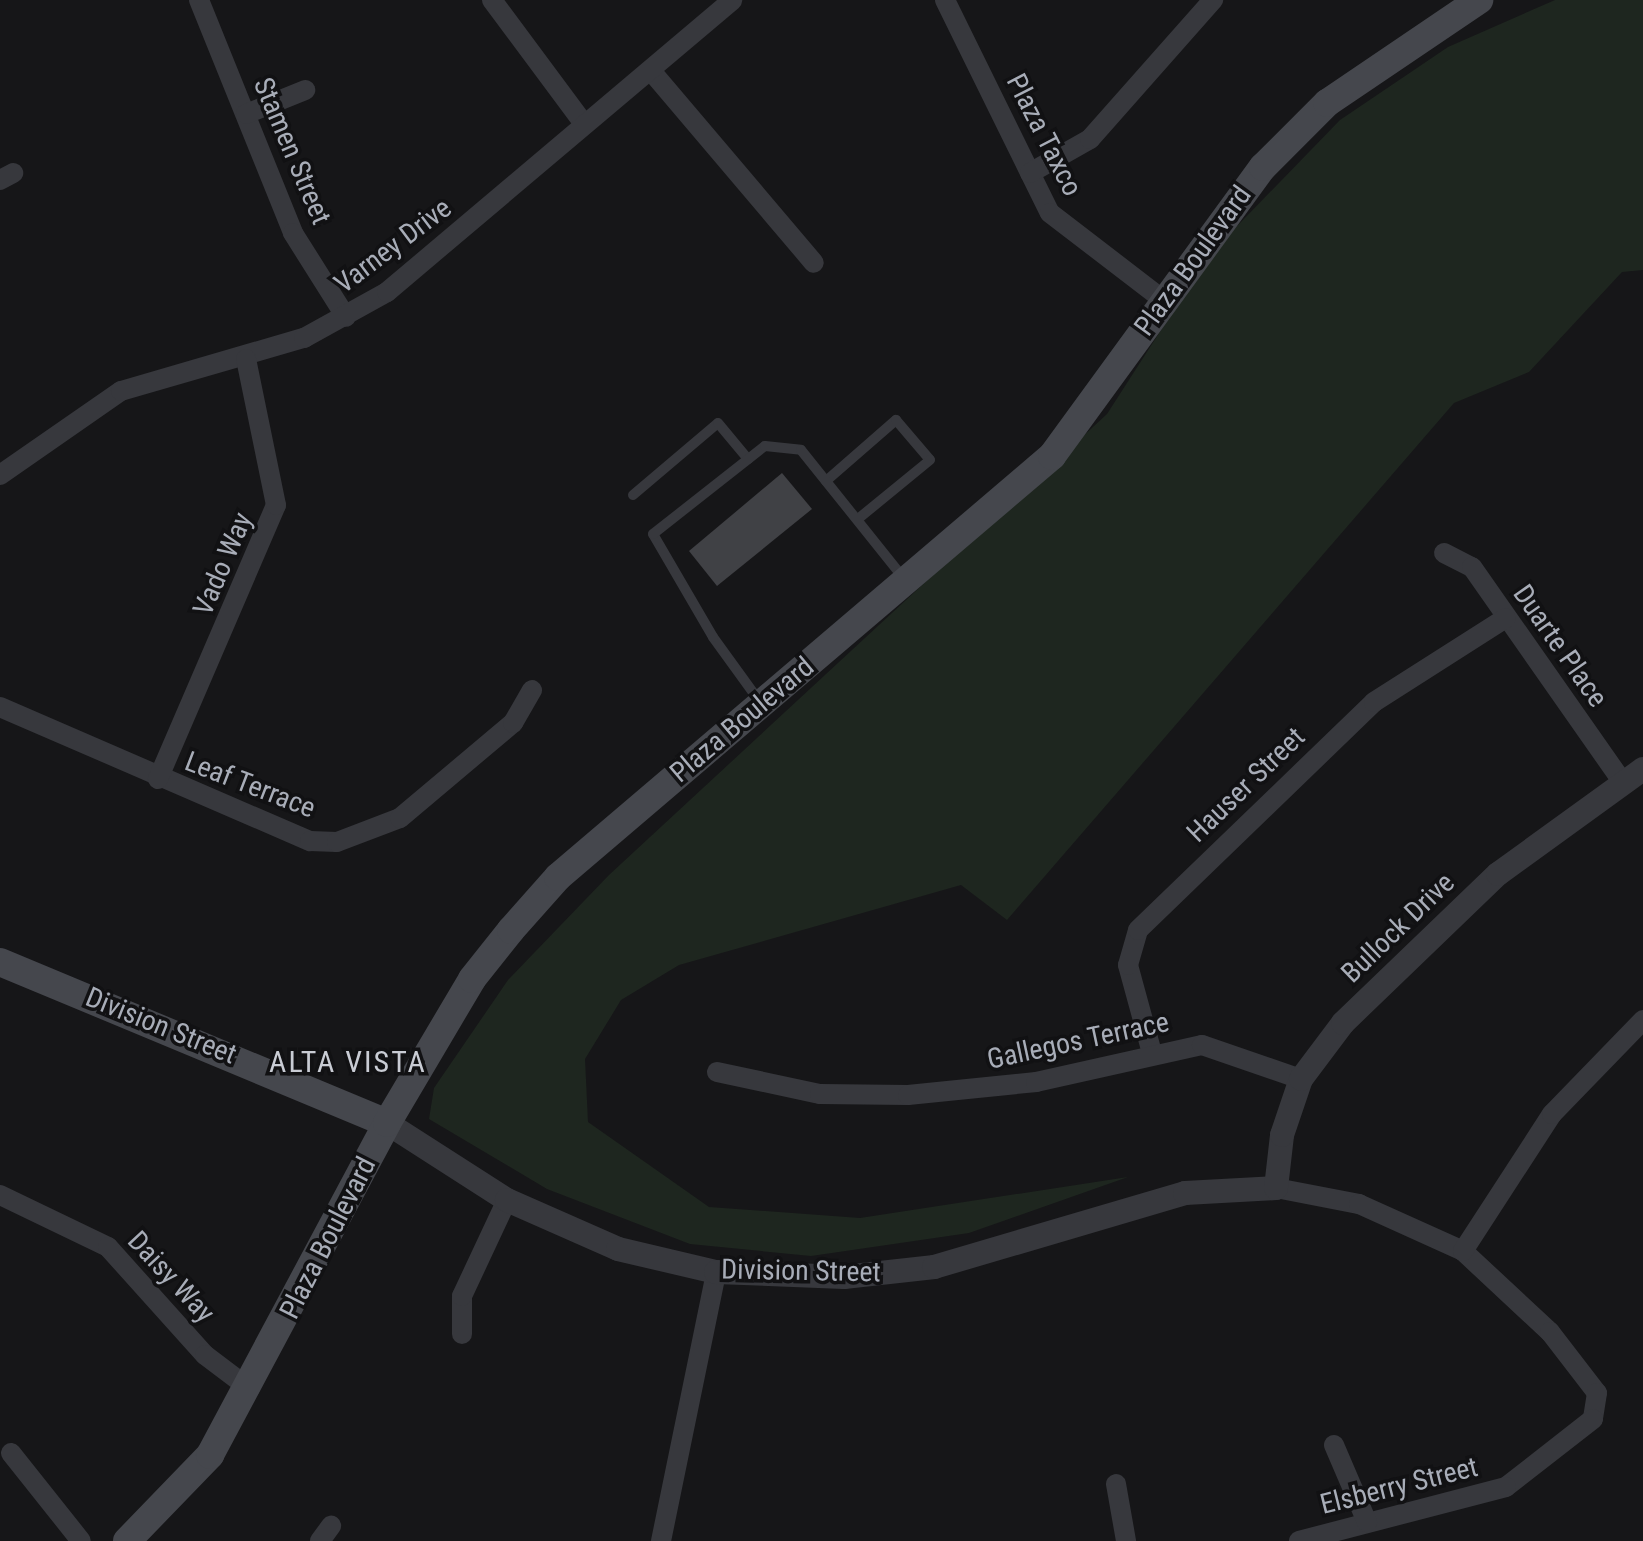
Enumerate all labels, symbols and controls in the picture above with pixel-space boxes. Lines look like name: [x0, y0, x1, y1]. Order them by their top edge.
street label: Plaza Taxco: [999, 68, 1089, 202]
street label: Stamen Street: [246, 73, 338, 229]
street label: Plaza Boulevard: [1127, 179, 1259, 343]
street label: Varney Drive: [328, 191, 458, 301]
street label: Vado Way: [186, 507, 260, 621]
street label: Duarte Place: [1506, 578, 1614, 714]
street label: Plaza Boulevard: [663, 650, 821, 790]
street label: Hauser Street: [1180, 721, 1312, 849]
street label: Leaf Terrace: [180, 745, 320, 825]
street label: Bullock Drive: [1335, 866, 1461, 990]
street label: Division Street: [81, 981, 241, 1071]
street label: Gallegos Terrace: [984, 1005, 1172, 1077]
district label: ALTA VISTA: [269, 1044, 427, 1080]
street label: Plaza Boulevard: [273, 1151, 383, 1325]
street label: Daisy Way: [120, 1224, 222, 1330]
street label: Division Street: [721, 1253, 881, 1289]
street label: Elsberry Street: [1317, 1450, 1481, 1522]

